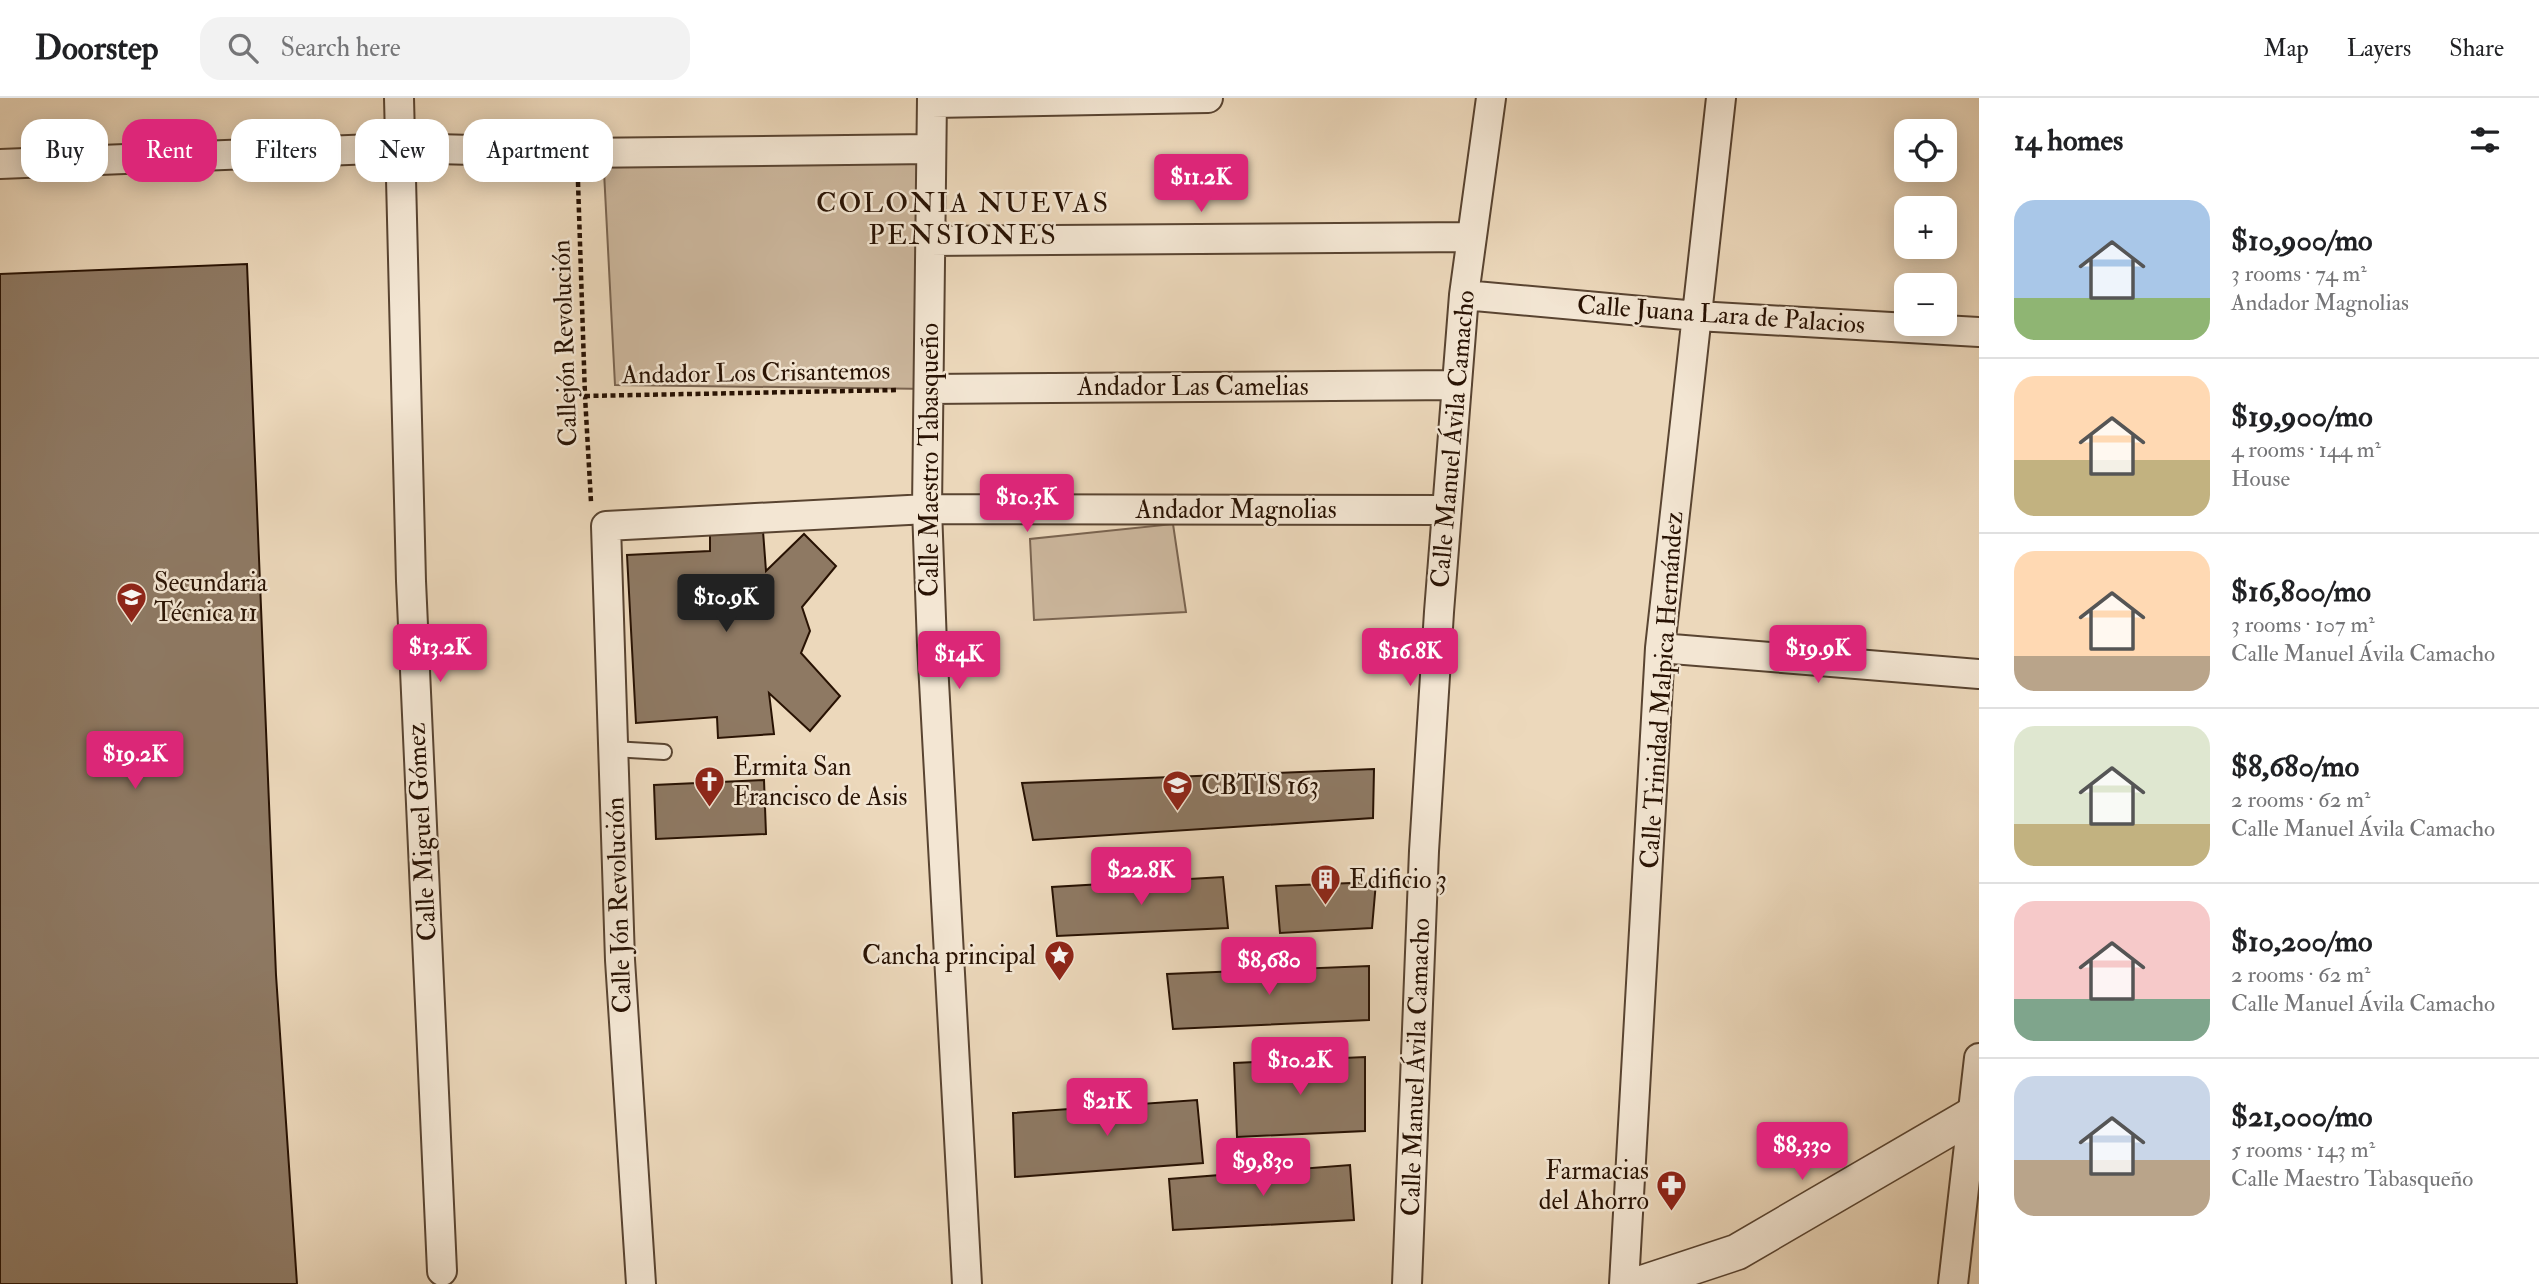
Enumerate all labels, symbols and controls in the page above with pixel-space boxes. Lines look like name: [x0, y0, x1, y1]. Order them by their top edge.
search box: [200, 17, 690, 80]
text: Doorstep: [35, 28, 158, 69]
icon: search: [224, 29, 262, 67]
text: Search here: [280, 32, 401, 64]
text: Map: [2264, 33, 2309, 64]
text: Layers: [2347, 33, 2411, 64]
text: Share: [2449, 33, 2504, 64]
chip: Buy: [21, 119, 108, 182]
chip: Rent: [122, 119, 217, 182]
chip: Filters: [231, 119, 341, 182]
chip: New: [355, 119, 449, 182]
chip: Apartment: [463, 119, 613, 182]
map controls: [1894, 119, 1957, 336]
button: locate: [1894, 119, 1957, 182]
icon: filters: [2466, 121, 2504, 159]
text: 14 homes: [2014, 122, 2123, 159]
pin: $11.2K: [1144, 155, 1258, 214]
text: $11.2K: [1170, 162, 1232, 191]
district label: COLONIA NUEVAS PENSIONES: [816, 186, 1110, 253]
button: +: [1894, 196, 1957, 259]
text: $10,900/mo: [2231, 222, 2373, 259]
icon: home: [2070, 228, 2154, 312]
street label: Callejón Revolución: [545, 239, 585, 447]
text: 3 rooms · 74 m²: [2231, 259, 2367, 288]
button: −: [1894, 273, 1957, 336]
text: Andador Magnolias: [2231, 288, 2409, 317]
street label: Calle Manuel Ávila Camacho: [1422, 289, 1482, 589]
street label: Calle Juana Lara de Palacios: [1576, 289, 1866, 341]
street label: Calle Maestro Tabasqueño: [914, 323, 946, 597]
street label: Andador Los Crisantemos: [620, 355, 891, 391]
street label: Andador Las Camelias: [1076, 371, 1309, 403]
text: $19,900/mo: [2231, 398, 2373, 435]
icon: home: [2070, 404, 2154, 488]
text: 4 rooms · 144 m²: [2231, 435, 2381, 464]
text: House: [2231, 464, 2290, 493]
pin: $10.3K: [970, 474, 1084, 534]
text: $10.3K: [996, 482, 1058, 511]
street label: Andador Magnolias: [1134, 494, 1337, 526]
street label: Calle Trinidad Malpica Hernández: [1634, 510, 1691, 870]
place label: Secundaria Técnica 11: [154, 567, 268, 629]
text: $16,800/mo: [2231, 573, 2371, 610]
pin: $10.9K: [669, 574, 783, 634]
icon: home: [2070, 579, 2154, 663]
school or university icon: Secundaria Técnica 11: [114, 581, 148, 625]
text: $10.9K: [693, 582, 759, 611]
text: 3 rooms · 107 m²: [2231, 610, 2375, 639]
pin: $13.2K: [383, 624, 497, 684]
pin: $19.9K: [1761, 626, 1875, 685]
pin: $16.8K: [1353, 628, 1467, 688]
text: $13.2K: [409, 632, 471, 661]
pin: $14K: [918, 632, 1000, 691]
text: $19.9K: [1785, 633, 1851, 662]
text: $16.8K: [1378, 636, 1442, 665]
text: $14K: [934, 639, 984, 668]
text: Calle Manuel Ávila Camacho: [2231, 639, 2495, 668]
street label: Calle Miguel Gómez: [400, 722, 444, 942]
pin: $19.2K: [78, 732, 192, 791]
text: $19.2K: [102, 739, 168, 768]
text: $8,680/mo: [2231, 748, 2359, 785]
place label: Ermita San Francisco de Asis: [733, 751, 908, 813]
icon: home: [2070, 754, 2154, 838]
church icon: Ermita San Francisco de Asis: [693, 765, 727, 809]
school or university icon: CBTIS 163: [1161, 769, 1195, 813]
place label: CBTIS 163: [1201, 770, 1319, 802]
text: 2 rooms · 62 m²: [2231, 785, 2370, 814]
street label: Calle Jón Revolución: [599, 796, 639, 1014]
text: Calle Manuel Ávila Camacho: [2231, 814, 2495, 843]
pin: $22.8K: [1084, 848, 1198, 907]
text: $22.8K: [1107, 855, 1175, 884]
building icon: Edificio 3: [1309, 863, 1343, 907]
place label: Edificio 3: [1349, 864, 1447, 896]
street label: Calle Manuel Ávila Camacho: [1393, 917, 1437, 1217]
text: $10,200/mo: [2231, 923, 2372, 960]
icon: home: [2070, 929, 2154, 1013]
pin: $8,680: [1212, 937, 1326, 997]
place icon: Cancha principal: [1042, 939, 1076, 983]
place label: Cancha principal: [862, 940, 1036, 973]
text: $8,680: [1237, 945, 1301, 974]
text: 2 rooms · 62 m²: [2231, 960, 2370, 989]
text: Calle Manuel Ávila Camacho: [2231, 989, 2495, 1018]
pin: $10.2K: [1243, 1038, 1357, 1097]
text: $10.2K: [1267, 1045, 1333, 1074]
pin: $21K: [1066, 1079, 1148, 1138]
text: $21K: [1083, 1086, 1131, 1115]
text: $21,000/mo: [2231, 1098, 2373, 1135]
icon: home: [2070, 1104, 2154, 1188]
pin: $8,330: [1745, 1122, 1859, 1182]
text: $8,330: [1773, 1130, 1831, 1159]
text: 5 rooms · 143 m²: [2231, 1135, 2375, 1164]
pin: $9,830: [1206, 1138, 1320, 1198]
text: $9,830: [1232, 1146, 1294, 1175]
place label: Farmacias del Ahorro: [1539, 1155, 1649, 1217]
text: Calle Maestro Tabasqueño: [2231, 1164, 2473, 1193]
pharmacy icon: Farmacias del Ahorro: [1655, 1169, 1689, 1213]

